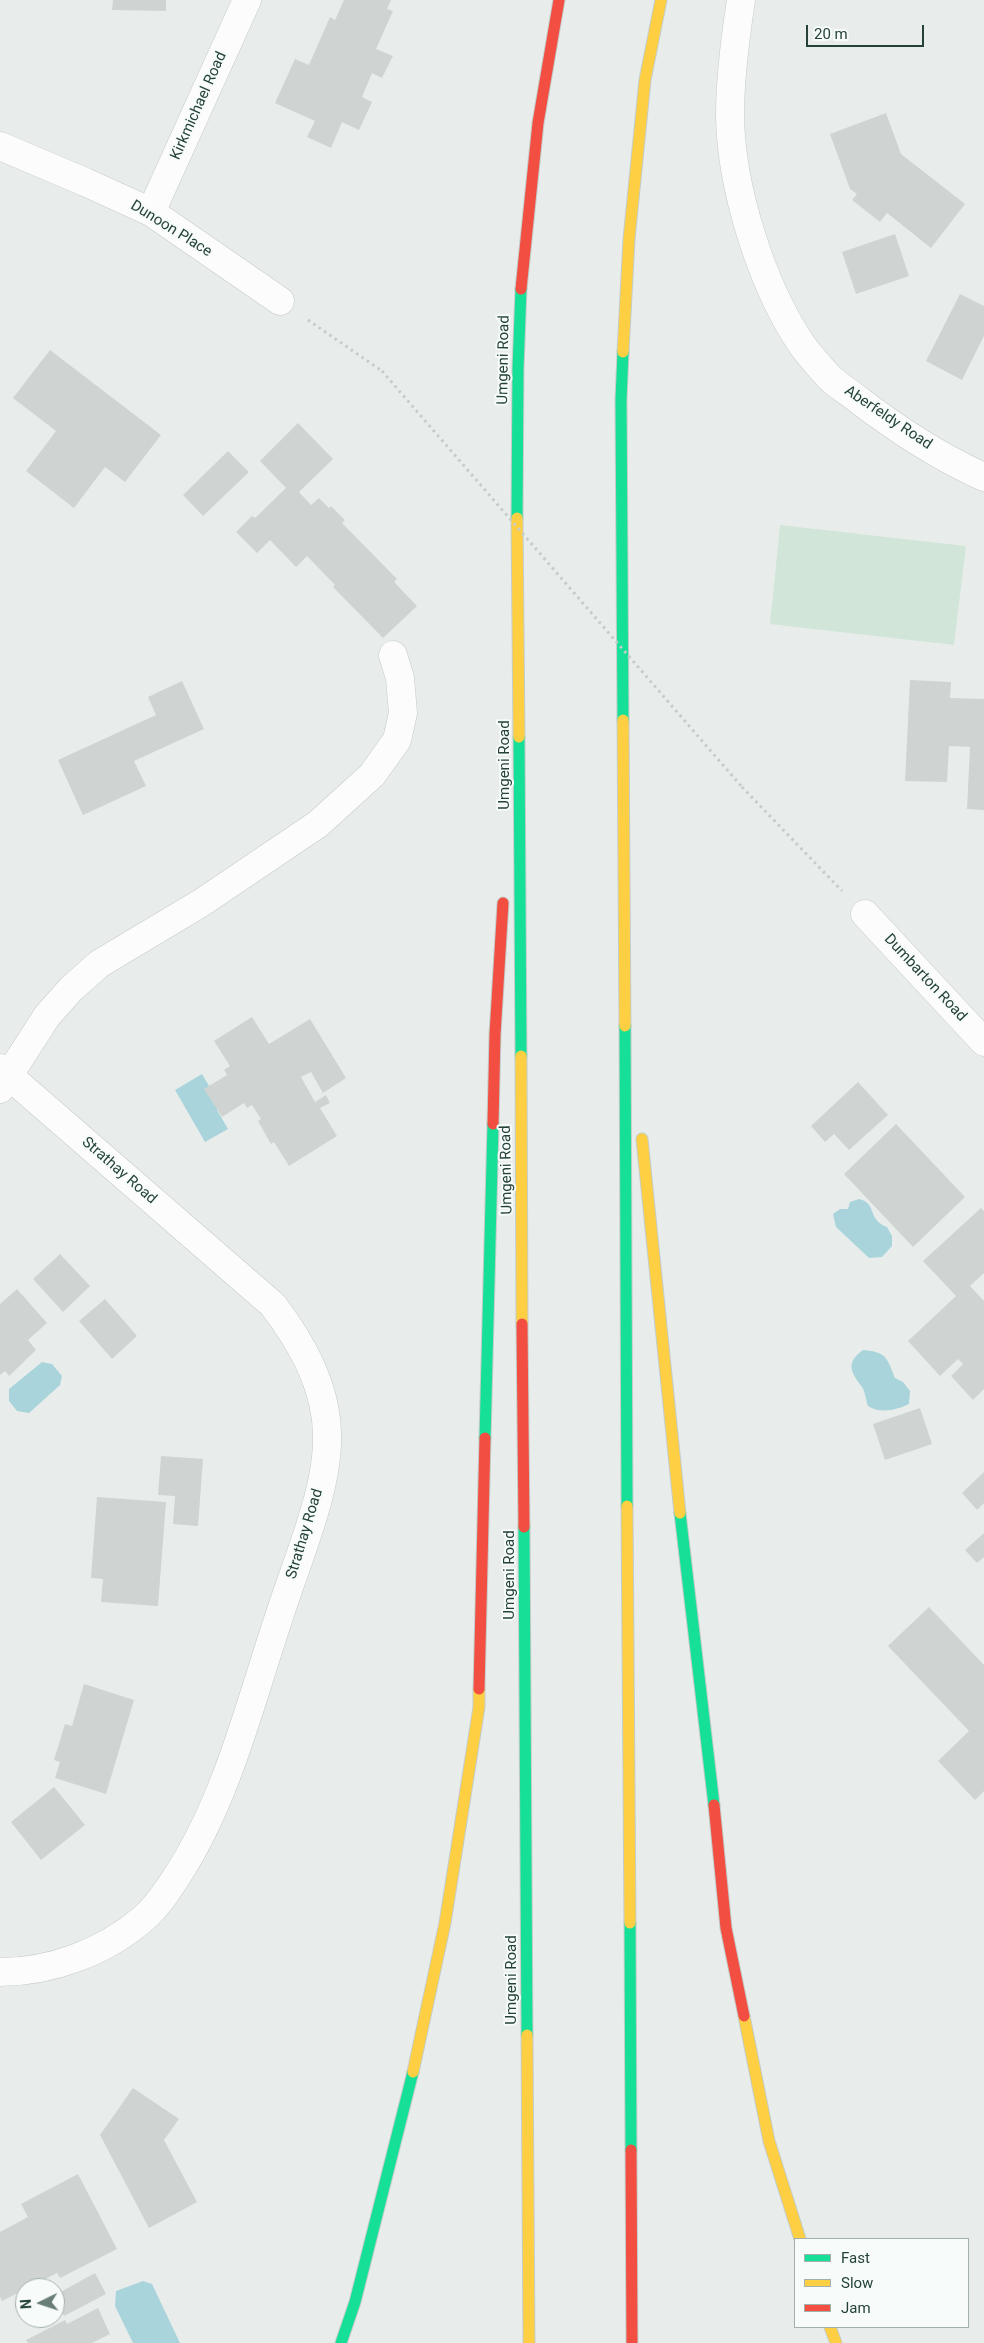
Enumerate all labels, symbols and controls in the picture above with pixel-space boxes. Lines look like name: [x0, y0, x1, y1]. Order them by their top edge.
scale bar: [809, 15, 926, 47]
text: 20 m: [814, 25, 848, 43]
street label: Kirkmichael Road: [167, 49, 231, 163]
street label: Dunoon Place: [127, 197, 215, 261]
street label: Umgeni Road: [494, 315, 514, 405]
street label: Aberfeldy Road: [841, 382, 935, 454]
street label: Umgeni Road: [496, 720, 514, 810]
street label: Dumbarton Road: [880, 931, 970, 1025]
street label: Umgeni Road: [497, 1125, 517, 1215]
street label: Strathay Road: [78, 1134, 160, 1208]
street label: Strathay Road: [283, 1487, 327, 1581]
street label: Umgeni Road: [501, 1530, 519, 1620]
street label: Umgeni Road: [503, 1935, 521, 2025]
legend: [794, 2238, 969, 2328]
text: Fast: [841, 2249, 870, 2267]
text: Slow: [841, 2274, 873, 2292]
north arrow: [15, 2278, 65, 2328]
text: N: [18, 2298, 34, 2309]
text: Jam: [841, 2299, 871, 2317]

